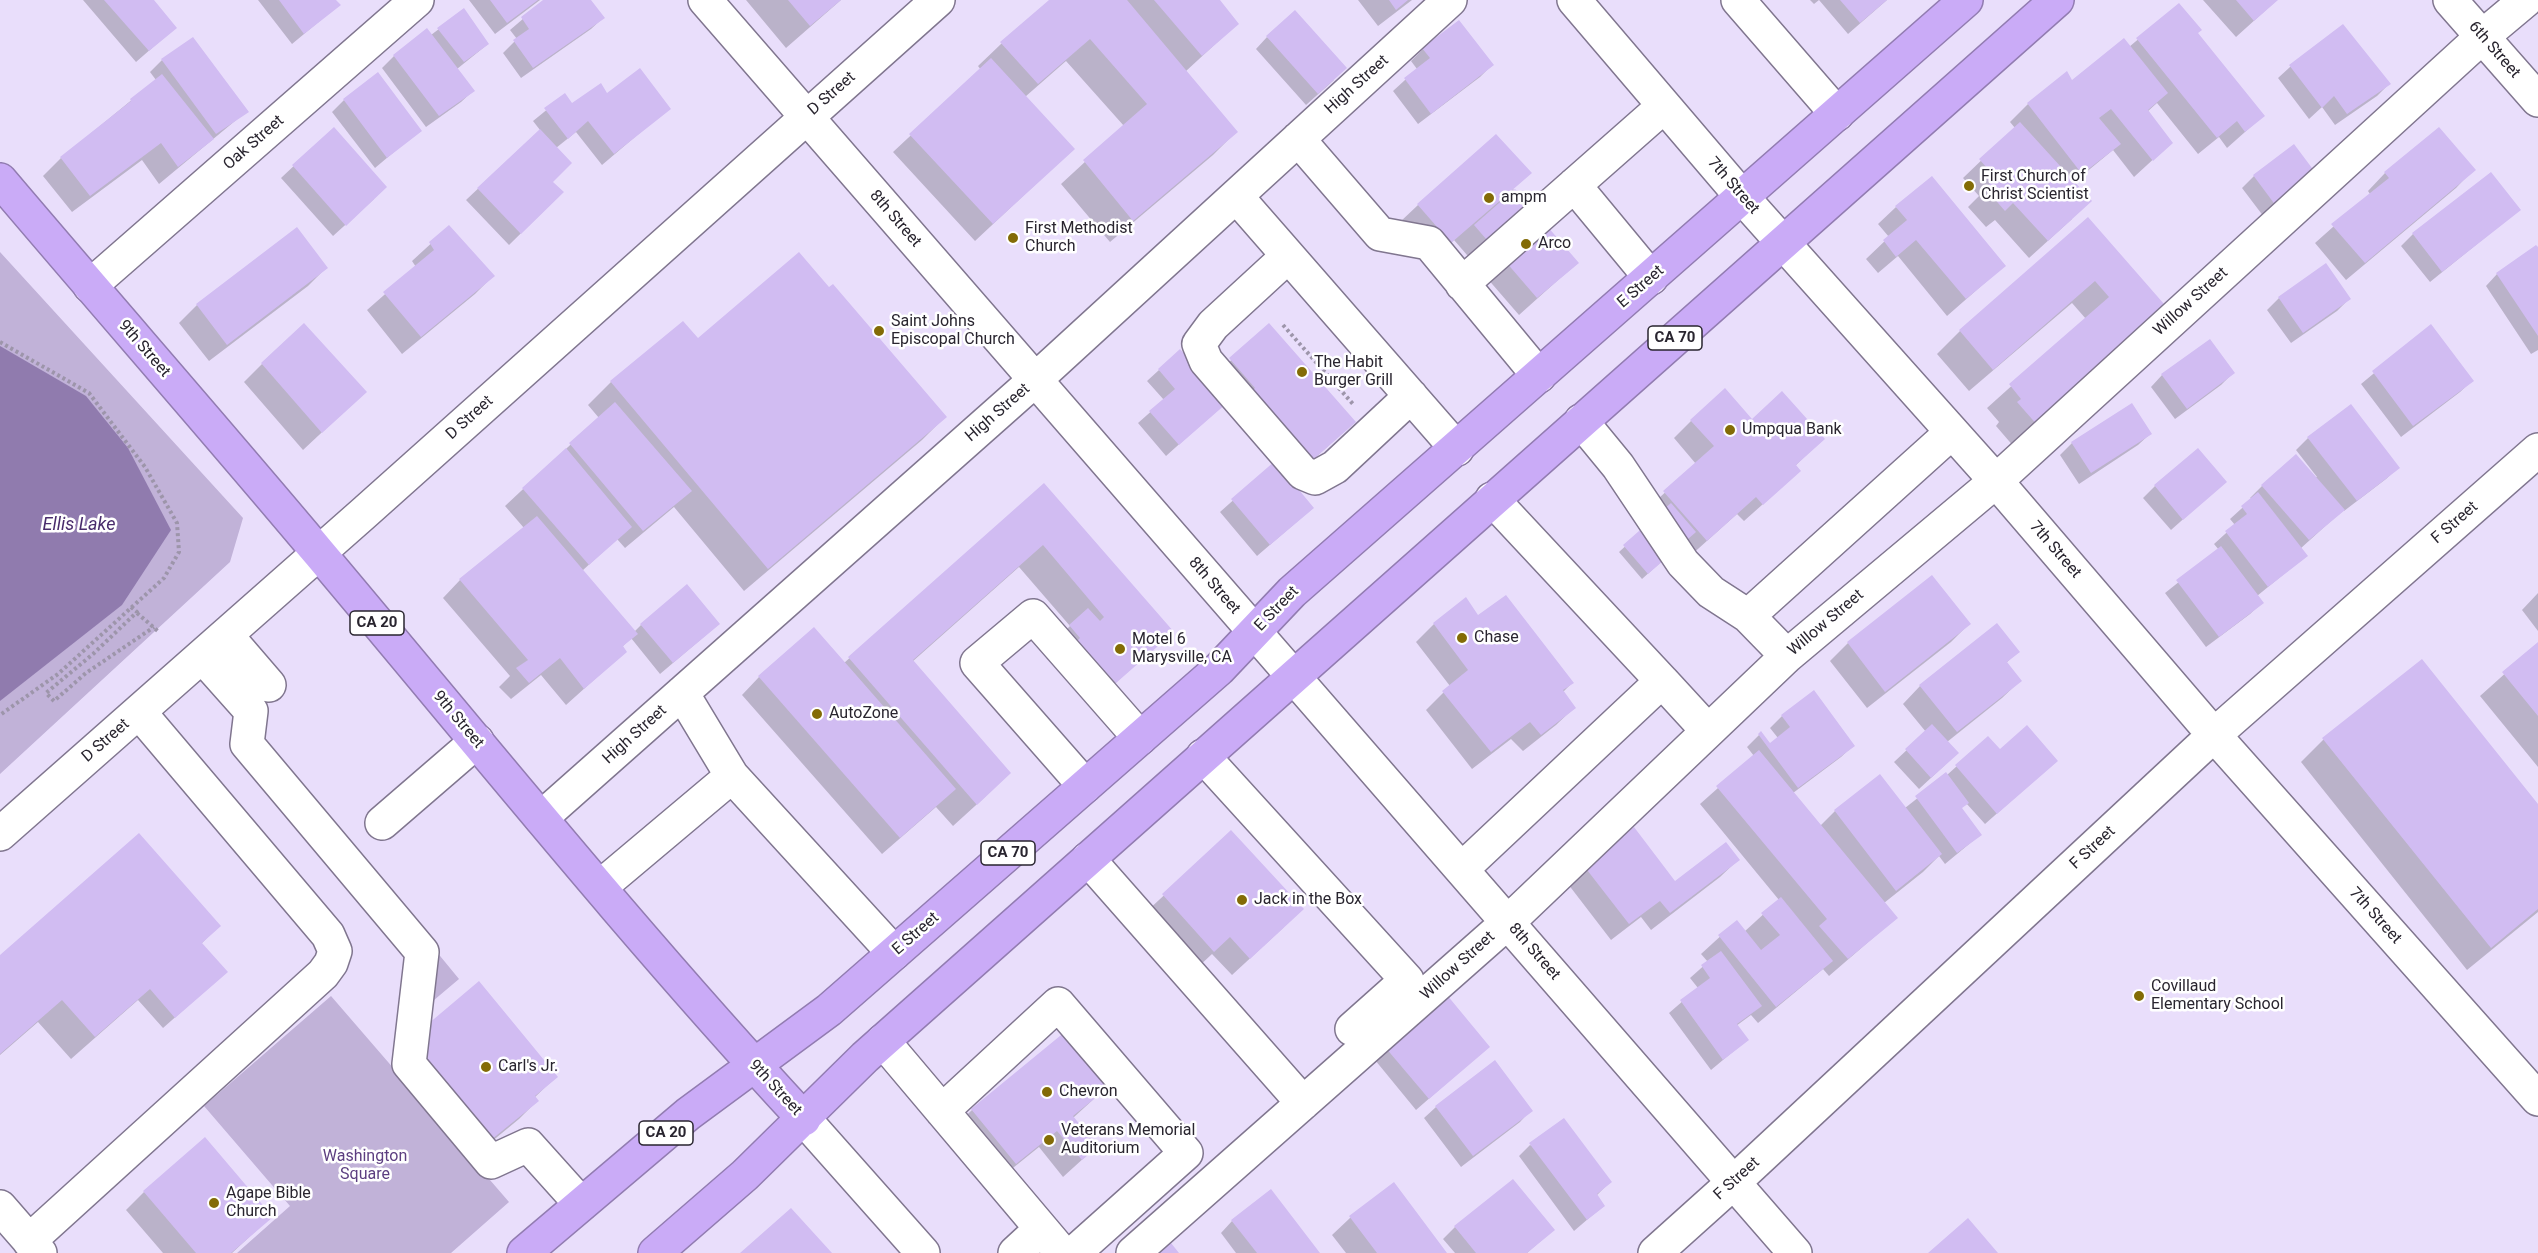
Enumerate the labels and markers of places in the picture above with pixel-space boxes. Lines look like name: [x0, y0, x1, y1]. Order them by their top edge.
place label: First Church of Christ Scientist: [1981, 167, 2089, 205]
marker: First Church of Christ Scientist: [1962, 179, 1976, 193]
place label: ampm: [1501, 188, 1547, 208]
marker: ampm: [1482, 191, 1496, 205]
place label: First Methodist Church: [1025, 219, 1133, 257]
marker: First Methodist Church: [1006, 231, 1020, 245]
place label: Arco: [1538, 234, 1571, 254]
marker: Arco: [1519, 237, 1533, 251]
place label: Saint Johns Episcopal Church: [891, 312, 1015, 350]
marker: Saint Johns Episcopal Church: [872, 324, 886, 338]
place label: The Habit Burger Grill: [1314, 353, 1393, 391]
marker: The Habit Burger Grill: [1295, 365, 1309, 379]
place label: Umpqua Bank: [1742, 420, 1842, 440]
marker: Umpqua Bank: [1723, 423, 1737, 437]
place label: Chase: [1474, 628, 1519, 648]
place label: Motel 6 Marysville, CA: [1132, 630, 1232, 668]
marker: Chase: [1455, 631, 1469, 645]
marker: Motel 6 Marysville, CA: [1113, 642, 1127, 656]
place label: AutoZone: [829, 704, 898, 724]
marker: AutoZone: [810, 707, 824, 721]
place label: Jack in the Box: [1254, 890, 1362, 910]
marker: Jack in the Box: [1235, 893, 1249, 907]
place label: Covillaud Elementary School: [2151, 977, 2284, 1015]
marker: Covillaud Elementary School: [2132, 989, 2146, 1003]
place label: Carl's Jr.: [498, 1057, 558, 1077]
marker: Carl's Jr.: [479, 1060, 493, 1074]
place label: Chevron: [1059, 1082, 1118, 1102]
marker: Chevron: [1040, 1085, 1054, 1099]
place label: Veterans Memorial Auditorium: [1061, 1121, 1195, 1159]
marker: Veterans Memorial Auditorium: [1042, 1133, 1056, 1147]
place label: Agape Bible Church: [226, 1184, 311, 1222]
marker: Agape Bible Church: [207, 1196, 221, 1210]

